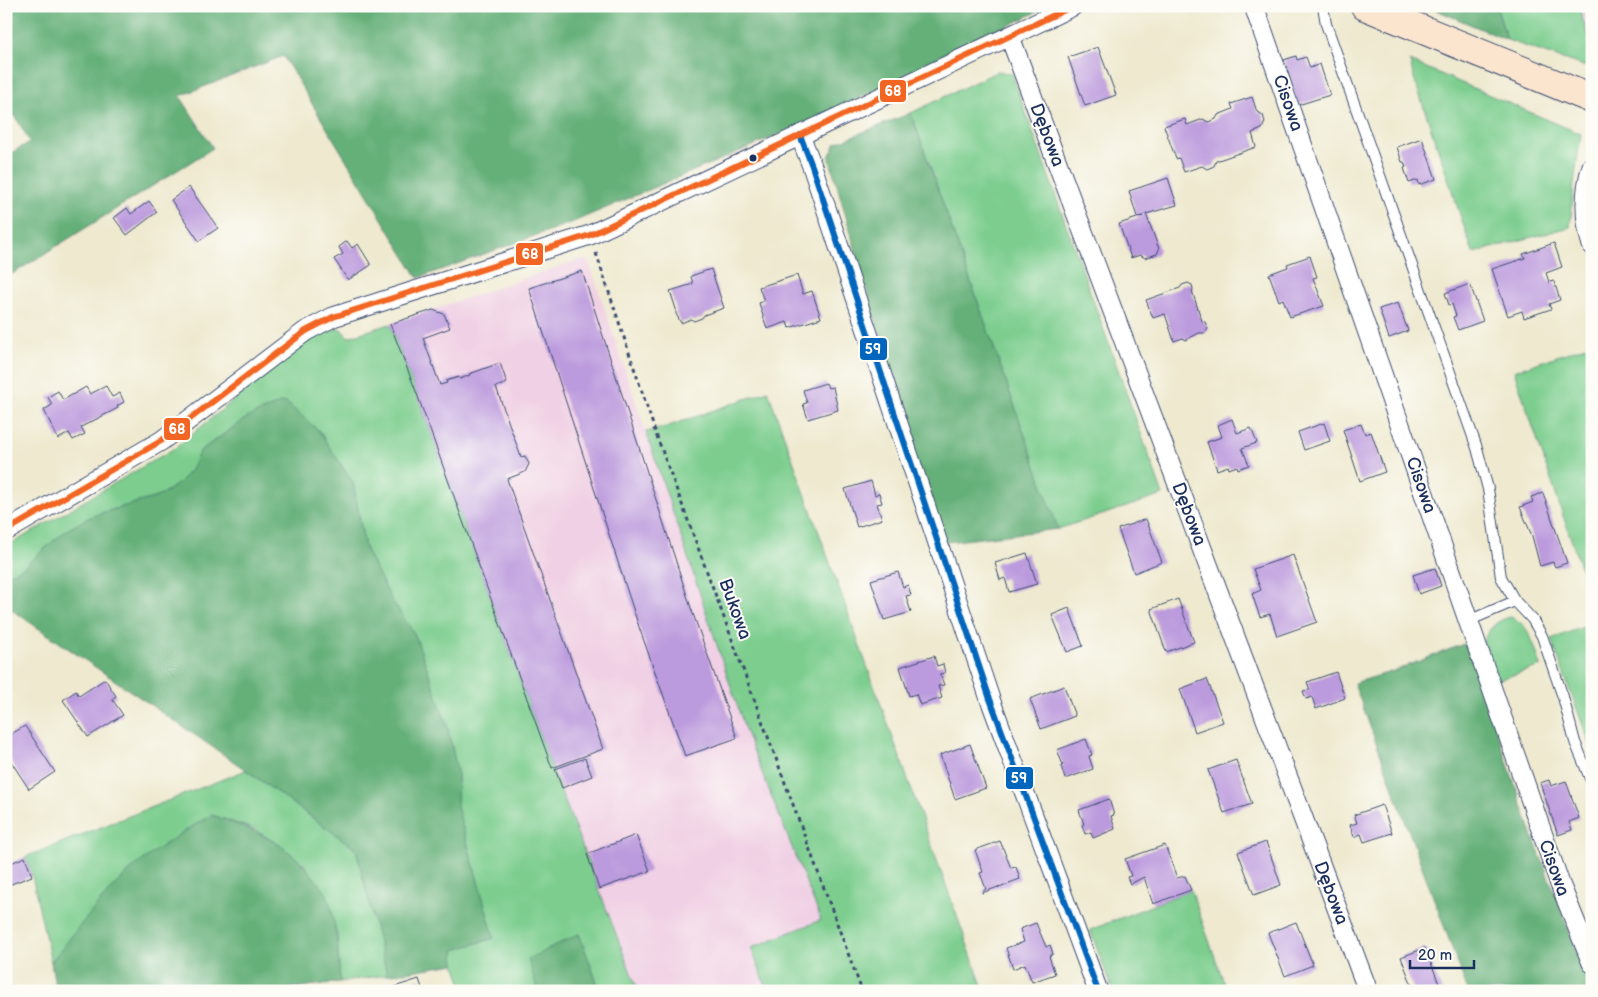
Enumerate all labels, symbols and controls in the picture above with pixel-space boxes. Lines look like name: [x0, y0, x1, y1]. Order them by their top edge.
street label: Cisowa: [1269, 72, 1307, 134]
line badge: 68: [879, 79, 907, 103]
text: 68: [885, 83, 901, 100]
street label: Dębowa: [1025, 100, 1069, 170]
unlabelled marker: [748, 153, 758, 163]
line badge: 68: [515, 242, 544, 266]
text: 68: [522, 246, 538, 263]
line badge: 59: [859, 337, 888, 361]
text: 59: [865, 341, 881, 358]
line badge: 68: [163, 417, 191, 441]
text: 68: [169, 421, 185, 438]
street label: Cisowa: [1402, 454, 1440, 516]
street label: Dębowa: [1167, 479, 1211, 549]
street label: Bukowa: [714, 576, 756, 642]
line badge: 59: [1005, 766, 1034, 790]
text: 59: [1011, 770, 1027, 787]
street label: Cisowa: [1534, 837, 1574, 899]
street label: Dębowa: [1309, 858, 1353, 928]
scale bar: [1410, 937, 1474, 969]
text: 20 m: [1418, 946, 1452, 965]

